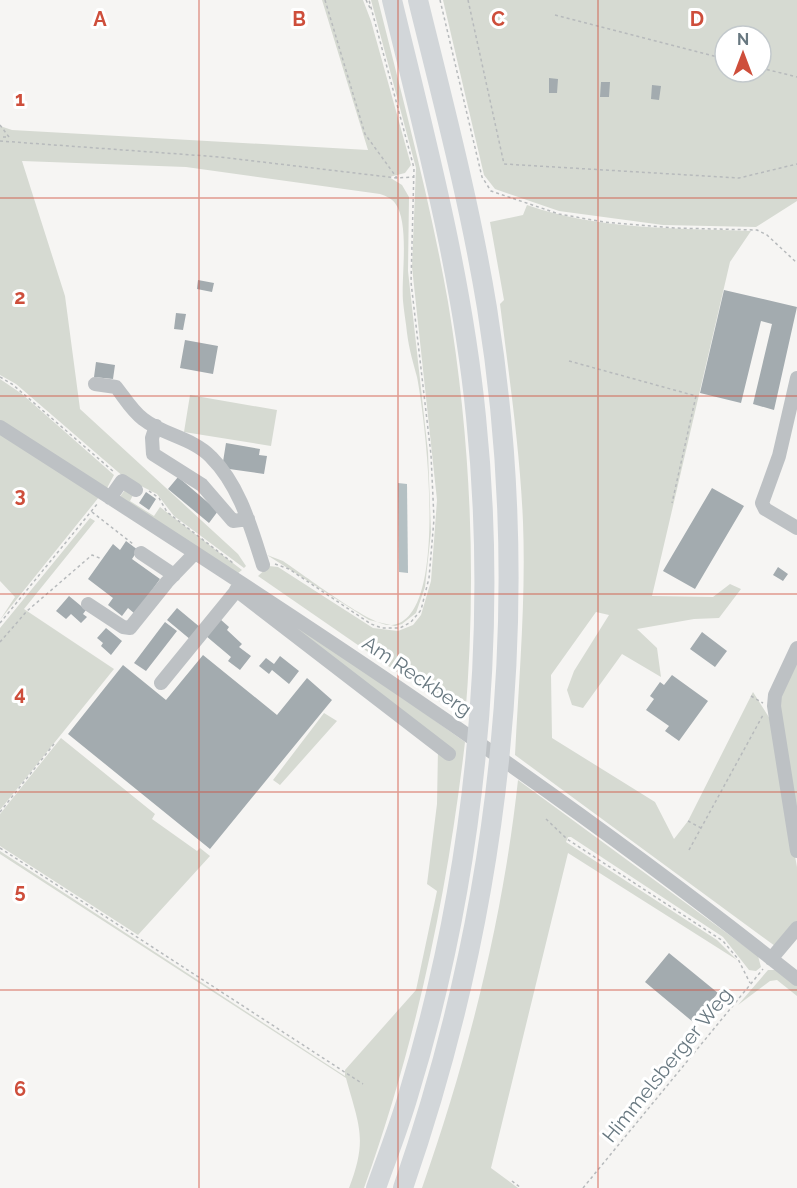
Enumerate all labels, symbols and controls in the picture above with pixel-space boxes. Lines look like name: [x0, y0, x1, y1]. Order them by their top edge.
text: A: [93, 7, 107, 31]
text: B: [292, 7, 306, 31]
text: C: [491, 7, 505, 31]
text: D: [690, 7, 704, 31]
north arrow: [713, 24, 773, 84]
text: N: [737, 30, 749, 49]
text: 1: [15, 87, 25, 111]
text: 2: [14, 285, 26, 309]
text: 3: [14, 483, 26, 507]
street label: Am Reckberg: [358, 631, 476, 721]
text: 4: [14, 681, 26, 705]
text: 5: [14, 879, 26, 903]
street label: Himmelsberger Weg: [597, 983, 737, 1147]
text: 6: [14, 1077, 26, 1101]

